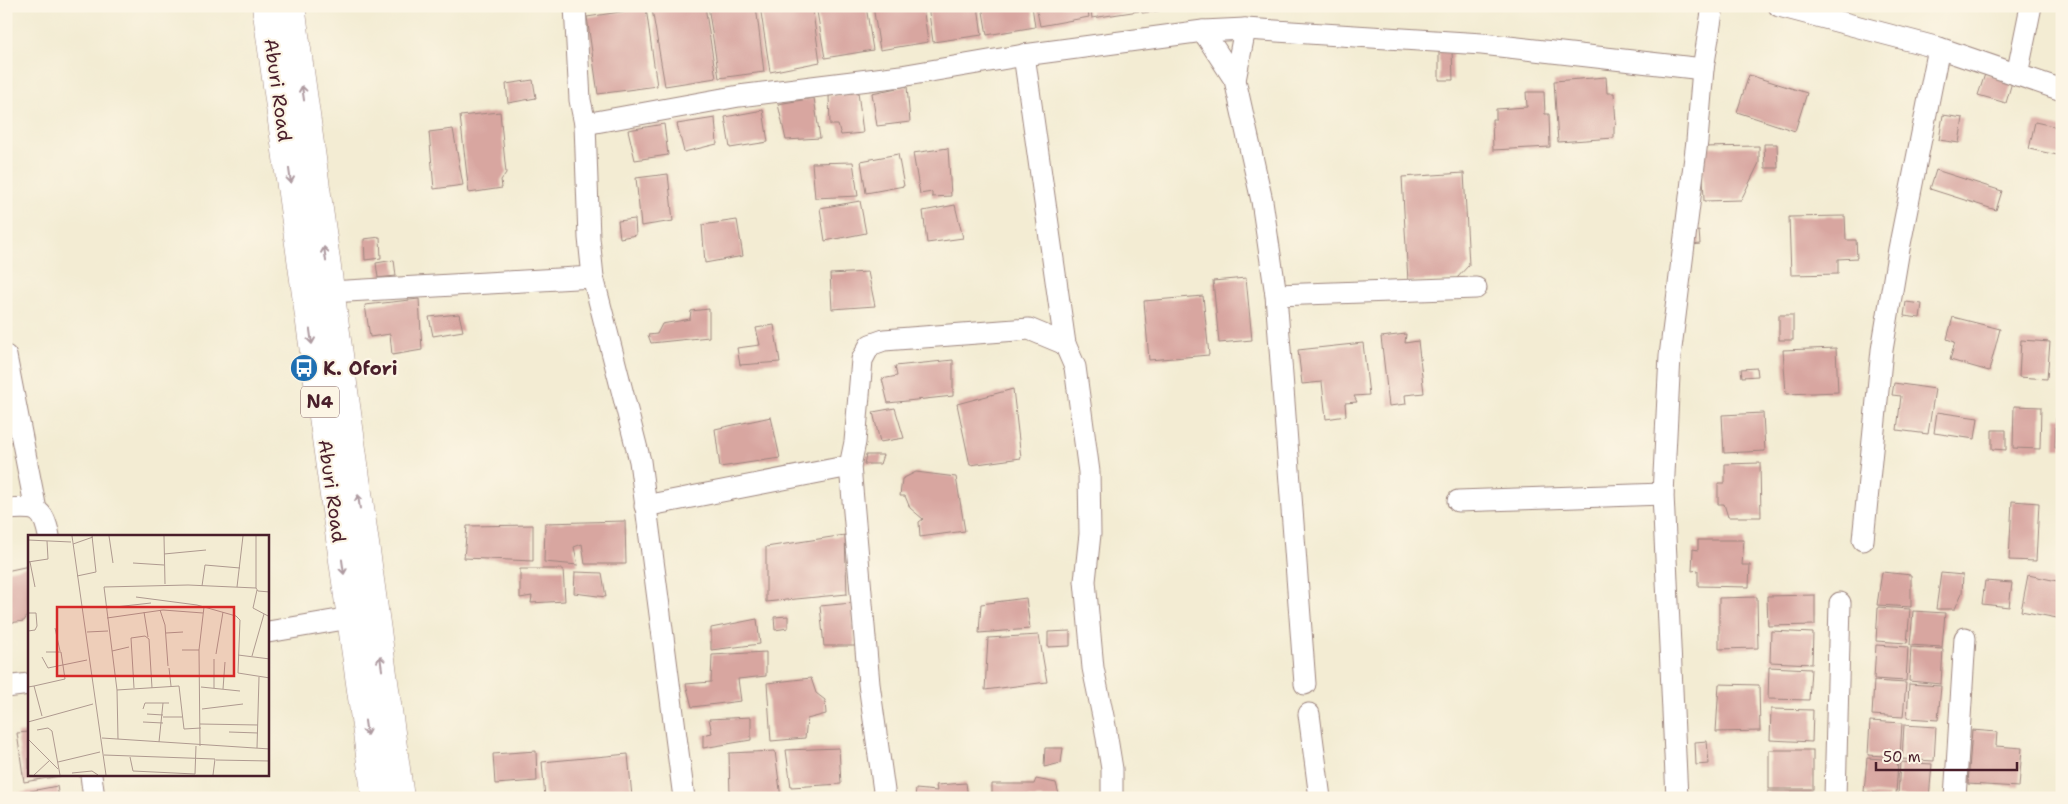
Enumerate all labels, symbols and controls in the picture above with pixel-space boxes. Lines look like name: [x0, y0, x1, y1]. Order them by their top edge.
street label: Aburi Road: [258, 37, 298, 143]
one-way arrow: [298, 85, 308, 101]
one-way arrow: [285, 168, 295, 184]
one-way arrow: [320, 246, 330, 262]
one-way arrow: [307, 329, 317, 345]
bus stop icon: K. Ofori: [289, 353, 319, 383]
place label: K. Ofori: [323, 356, 398, 381]
road number: N4: [301, 387, 339, 418]
street label: Aburi Road: [312, 438, 352, 544]
one-way arrow: [354, 494, 364, 510]
inset map: [28, 535, 269, 776]
one-way arrow: [338, 559, 348, 575]
one-way arrow: [376, 655, 386, 671]
one-way arrow: [361, 720, 371, 736]
scale bar: [1876, 739, 2017, 771]
text: 50 m: [1883, 747, 1921, 767]

